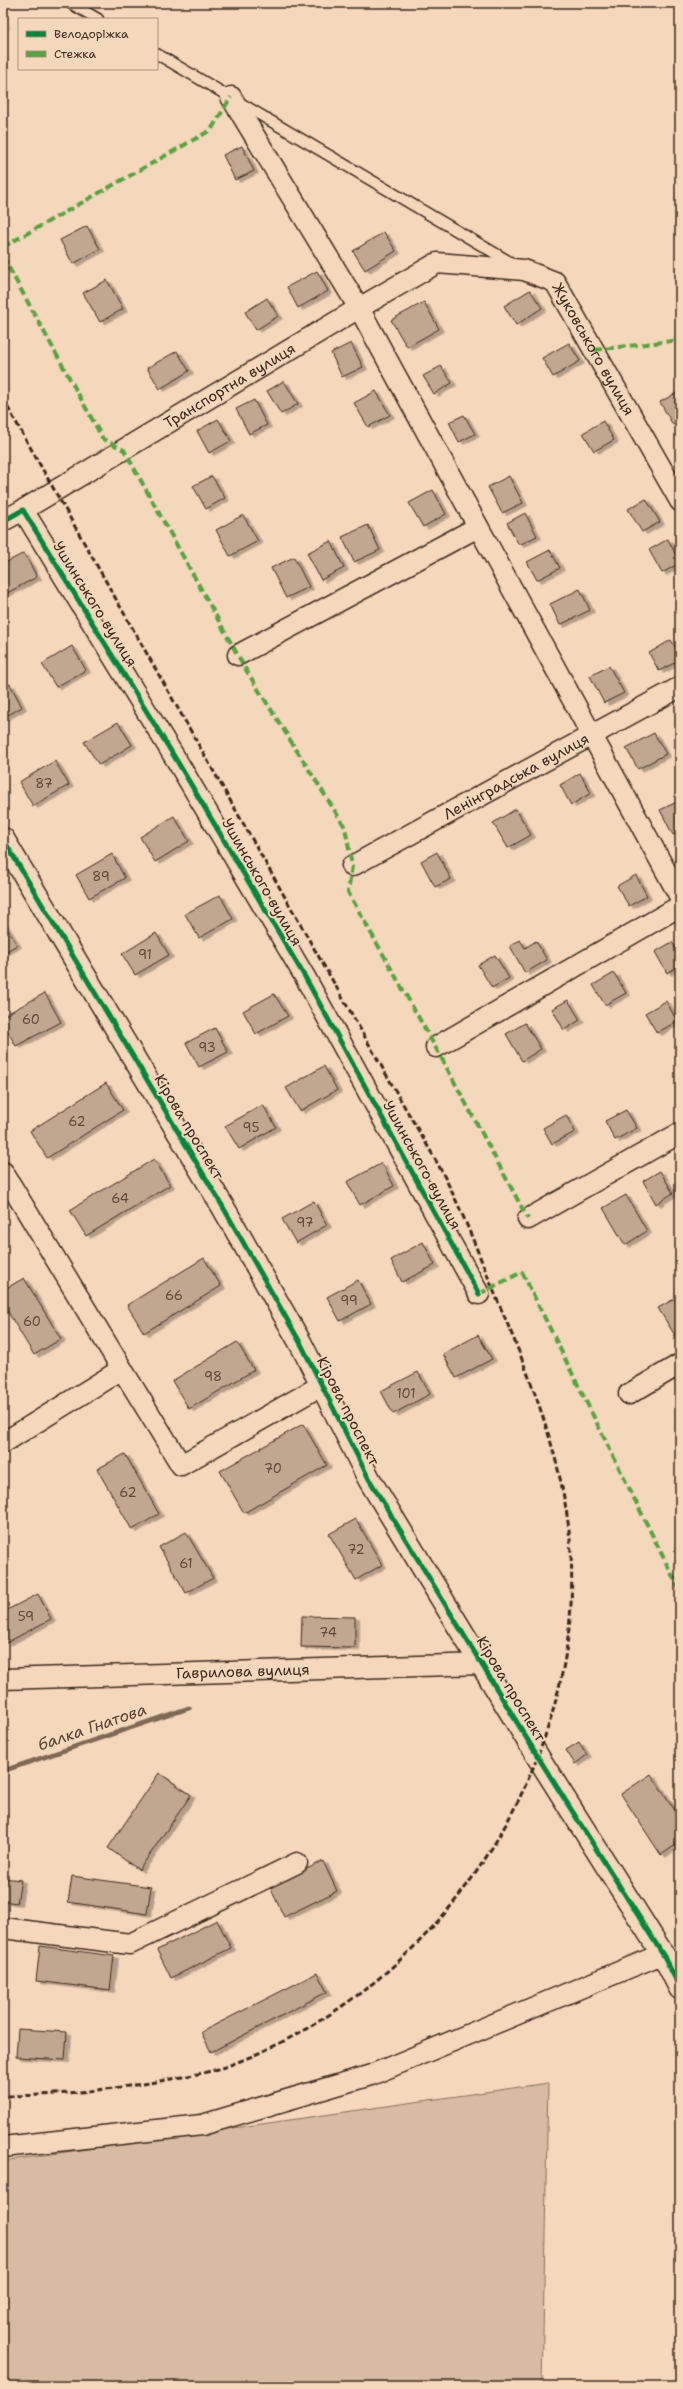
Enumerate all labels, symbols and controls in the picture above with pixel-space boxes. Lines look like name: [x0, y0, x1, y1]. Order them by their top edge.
legend: [18, 18, 158, 70]
text: Велодоріжка: [54, 26, 129, 42]
text: Стежка: [54, 46, 96, 62]
street label: Жуковського вулиця: [548, 279, 639, 419]
street label: Транспортна вулиця: [160, 339, 299, 433]
street label: Ушинського вулиця: [48, 537, 142, 671]
street label: Ленінградська вулиця: [440, 729, 593, 824]
house number: 87: [35, 775, 53, 792]
street label: Ушинського вулиця: [217, 814, 307, 950]
house number: 89: [92, 868, 110, 885]
house number: 91: [138, 946, 152, 963]
house number: 60: [22, 1011, 40, 1028]
house number: 93: [198, 1039, 216, 1056]
street label: Кірова проспект: [150, 1071, 229, 1184]
street label: Ушинського вулиця: [378, 1097, 466, 1233]
house number: 62: [68, 1113, 86, 1130]
house number: 95: [243, 1119, 259, 1136]
house number: 64: [111, 1190, 129, 1207]
house number: 97: [296, 1214, 314, 1231]
house number: 66: [165, 1287, 183, 1304]
house number: 99: [340, 1292, 358, 1309]
house number: 60: [23, 1313, 41, 1330]
street label: Кірова проспект: [312, 1353, 384, 1469]
house number: 98: [204, 1368, 222, 1385]
house number: 101: [396, 1385, 416, 1402]
house number: 70: [264, 1460, 282, 1477]
house number: 62: [119, 1484, 137, 1501]
house number: 72: [347, 1541, 365, 1558]
house number: 61: [179, 1555, 193, 1572]
house number: 59: [18, 1608, 34, 1625]
house number: 74: [319, 1624, 337, 1641]
street label: Кірова проспект: [472, 1633, 551, 1746]
street label: Гаврилова вулиця: [176, 1659, 310, 1684]
water label: балка Гнатова: [35, 1699, 149, 1755]

